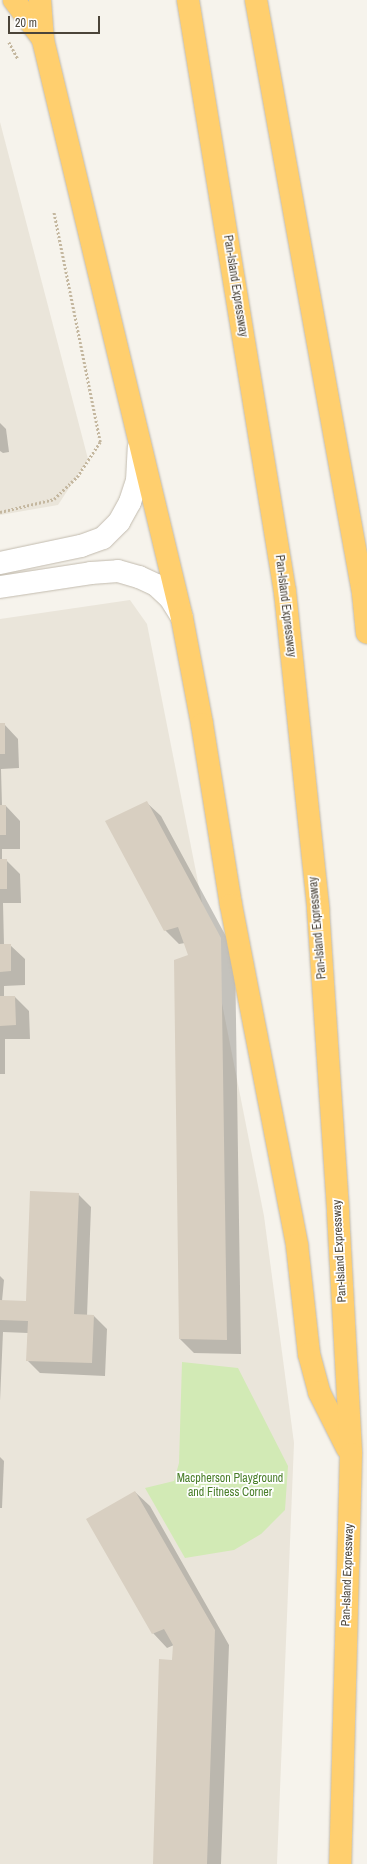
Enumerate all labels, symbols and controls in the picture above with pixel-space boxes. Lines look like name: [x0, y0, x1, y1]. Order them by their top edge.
scale bar: [10, 8, 102, 34]
text: 20 m: [15, 15, 37, 31]
street label: Pan-Island Expressway: [220, 234, 250, 338]
street label: Pan-Island Expressway: [272, 554, 298, 658]
street label: Pan-Island Expressway: [306, 876, 330, 980]
street label: Pan-Island Expressway: [330, 1199, 350, 1303]
park label: Macpherson Playground and Fitness Corner: [177, 1472, 283, 1500]
street label: Pan-Island Expressway: [339, 1523, 357, 1627]

